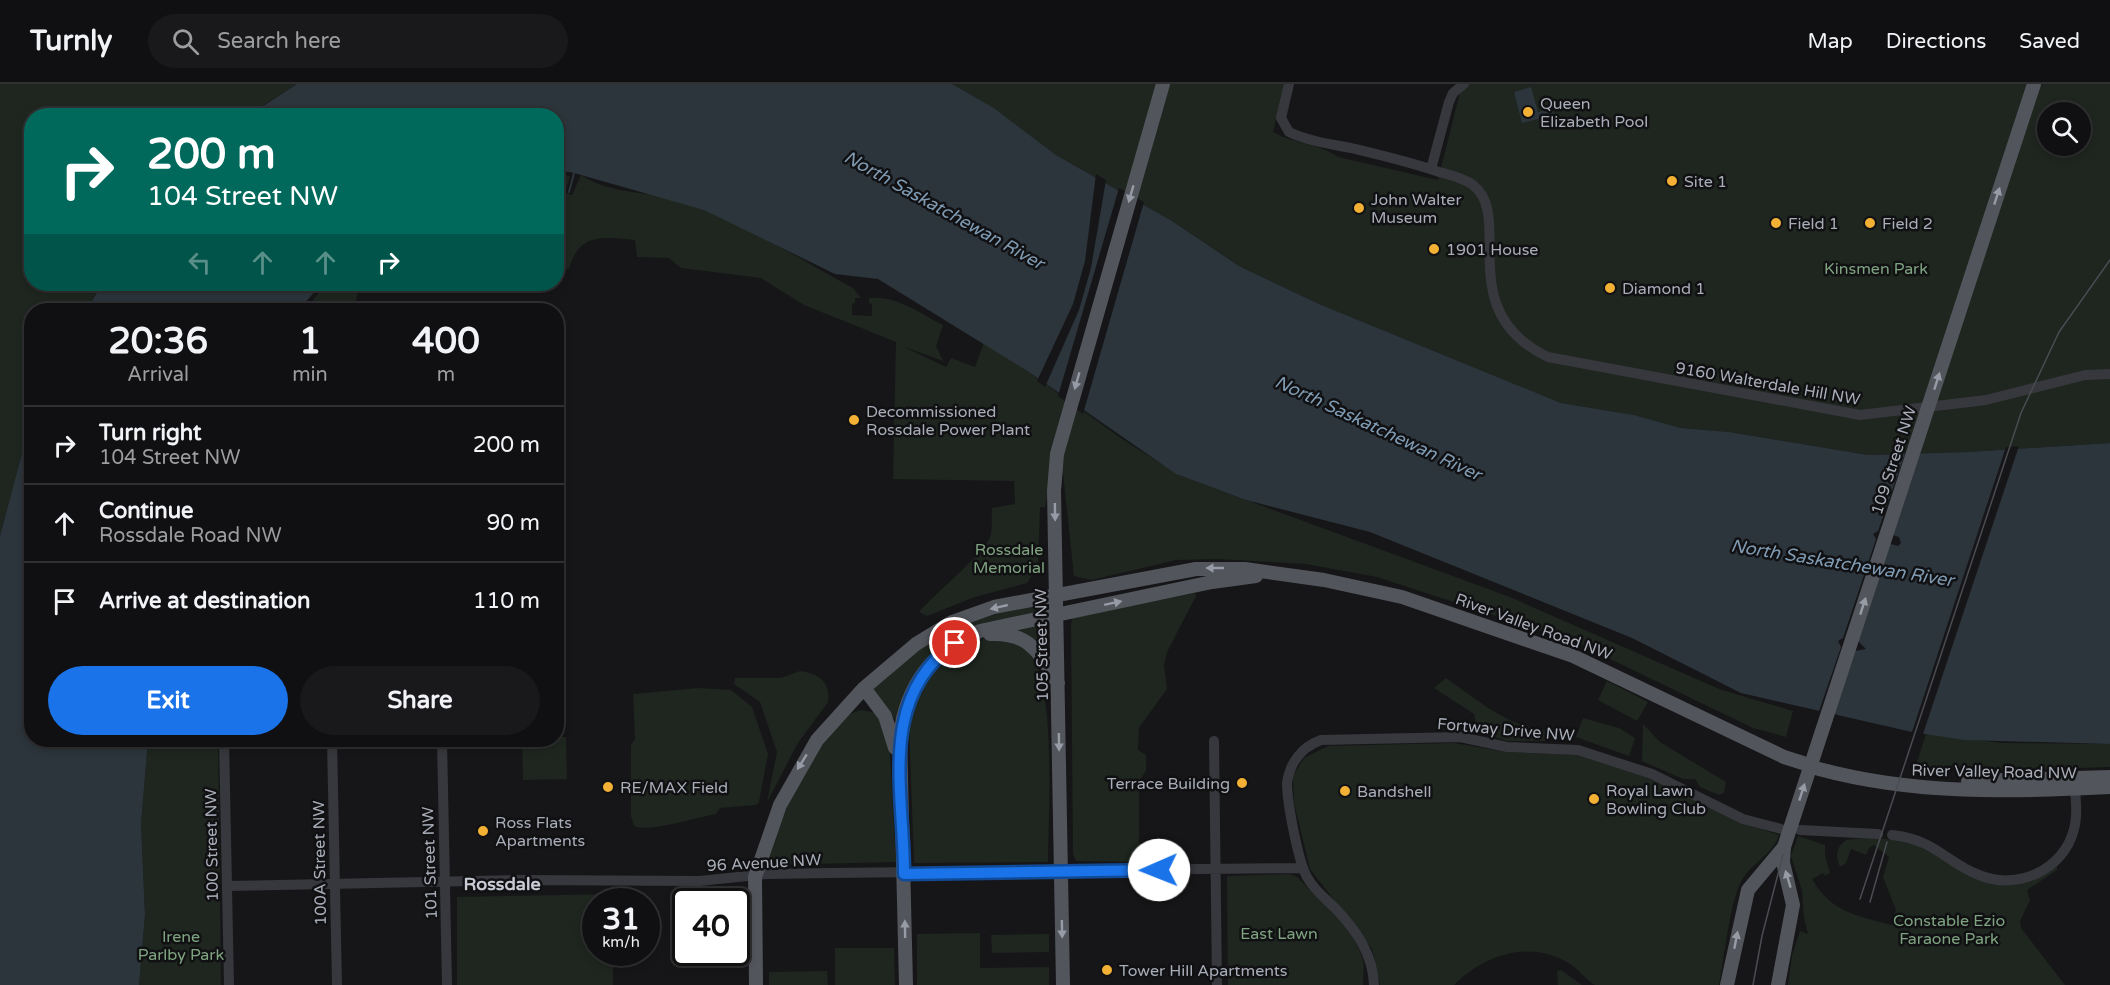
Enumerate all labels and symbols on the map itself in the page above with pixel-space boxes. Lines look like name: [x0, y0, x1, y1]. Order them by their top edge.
place label: Queen Elizabeth Pool: [1540, 94, 1648, 132]
marker: Queen Elizabeth Pool: [1521, 105, 1535, 119]
water label: North Saskatchewan River: [840, 146, 1050, 275]
place label: Site 1: [1684, 172, 1727, 192]
marker: Site 1: [1665, 174, 1679, 188]
one-way arrow: [1126, 185, 1135, 203]
one-way arrow: [1993, 187, 2003, 205]
place label: John Walter Museum: [1371, 190, 1462, 228]
marker: John Walter Museum: [1352, 201, 1366, 215]
place label: Field 1: [1788, 214, 1839, 234]
place label: Field 2: [1882, 214, 1933, 234]
marker: Field 1: [1769, 216, 1783, 230]
marker: Field 2: [1863, 216, 1877, 230]
place label: 1901 House: [1446, 240, 1538, 260]
marker: 1901 House: [1427, 242, 1441, 256]
park label: Kinsmen Park: [1824, 259, 1928, 279]
place label: Diamond 1: [1622, 279, 1705, 299]
marker: Diamond 1: [1603, 281, 1617, 295]
street label: 9160 Walterdale Hill NW: [1674, 358, 1862, 410]
water label: North Saskatchewan River: [1271, 370, 1487, 486]
one-way arrow: [1071, 372, 1081, 390]
one-way arrow: [1932, 372, 1942, 390]
place label: Decommissioned Rossdale Power Plant: [866, 402, 1030, 440]
street label: 109 Street NW: [1867, 403, 1921, 517]
marker: Decommissioned Rossdale Power Plant: [847, 413, 861, 427]
one-way arrow: [1050, 502, 1060, 521]
water label: North Saskatchewan River: [1729, 535, 1957, 592]
park label: Rossdale Memorial: [973, 540, 1045, 578]
one-way arrow: [1206, 564, 1225, 573]
street label: 105 Street NW: [1031, 588, 1053, 702]
street label: River Valley Road NW: [1453, 589, 1615, 665]
one-way arrow: [1859, 597, 1868, 615]
one-way arrow: [1104, 598, 1123, 607]
one-way arrow: [990, 602, 1008, 612]
pin: [929, 617, 980, 668]
street label: Fortway Drive NW: [1436, 714, 1575, 746]
one-way arrow: [1054, 732, 1063, 751]
one-way arrow: [797, 754, 808, 770]
street label: River Valley Road NW: [1911, 761, 2077, 783]
place label: Terrace Building: [1107, 774, 1230, 794]
marker: Terrace Building: [1235, 776, 1249, 790]
place label: RE/MAX Field: [620, 778, 728, 798]
marker: RE/MAX Field: [601, 780, 615, 794]
place label: Royal Lawn Bowling Club: [1606, 781, 1706, 819]
place label: Bandshell: [1357, 782, 1431, 802]
one-way arrow: [1798, 783, 1807, 801]
marker: Bandshell: [1338, 784, 1352, 798]
street label: 100 Street NW: [201, 788, 223, 902]
marker: Royal Lawn Bowling Club: [1587, 792, 1601, 806]
street label: 100A Street NW: [309, 800, 331, 926]
street label: 101 Street NW: [418, 806, 442, 920]
place label: Ross Flats Apartments: [495, 813, 585, 851]
marker: Ross Flats Apartments: [476, 824, 490, 838]
position arrow: [1127, 838, 1191, 902]
street label: 96 Avenue NW: [706, 850, 822, 876]
one-way arrow: [1783, 870, 1792, 888]
district label: Rossdale: [463, 873, 541, 895]
speed limit sign: 40: [672, 888, 750, 966]
park label: Constable Ezio Faraone Park: [1893, 911, 2005, 949]
one-way arrow: [1057, 919, 1067, 938]
one-way arrow: [901, 920, 910, 939]
park label: East Lawn: [1240, 924, 1318, 944]
park label: Irene Parlby Park: [138, 927, 224, 965]
one-way arrow: [1732, 930, 1741, 949]
place label: Tower Hill Apartments: [1119, 961, 1288, 981]
marker: Tower Hill Apartments: [1100, 963, 1114, 977]

